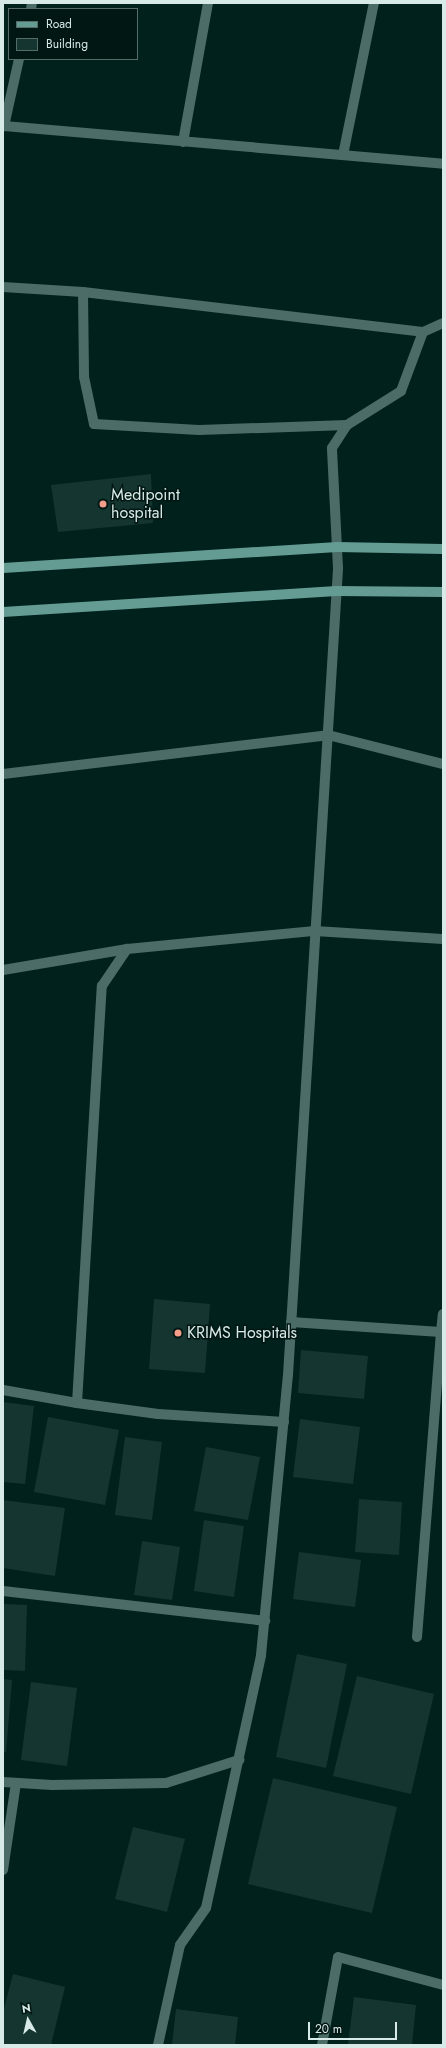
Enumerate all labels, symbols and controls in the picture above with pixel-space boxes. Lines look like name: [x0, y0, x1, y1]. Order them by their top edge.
legend: [8, 8, 138, 60]
text: Road: [46, 15, 72, 33]
text: Building: [46, 35, 88, 53]
place label: Medipoint hospital: [111, 485, 180, 523]
marker: Medipoint hospital: [98, 499, 108, 509]
place label: KRIMS Hospitals: [187, 1323, 297, 1343]
marker: KRIMS Hospitals: [172, 1327, 184, 1339]
north arrow: [8, 2000, 48, 2040]
text: N: [21, 2000, 32, 2017]
scale bar: [310, 2014, 399, 2040]
text: 20 m: [315, 2020, 342, 2038]

